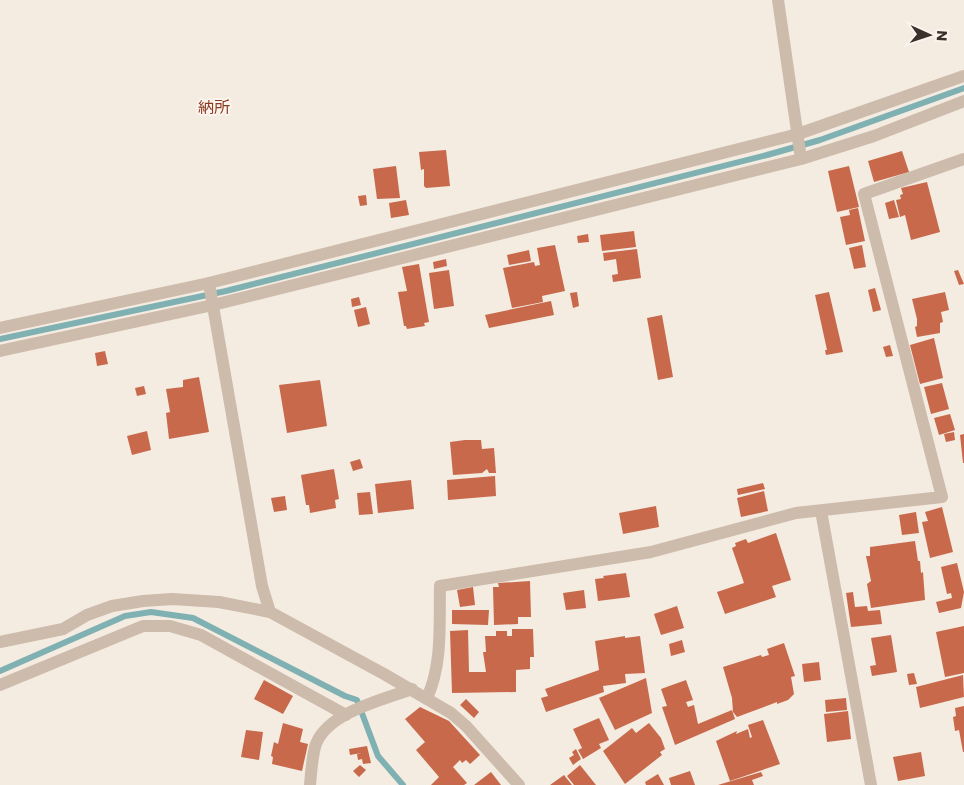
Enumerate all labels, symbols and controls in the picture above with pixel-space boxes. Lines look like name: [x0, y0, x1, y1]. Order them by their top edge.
north arrow: [904, 10, 954, 60]
text: N: [932, 30, 952, 41]
district label: 納所: [198, 96, 230, 119]

